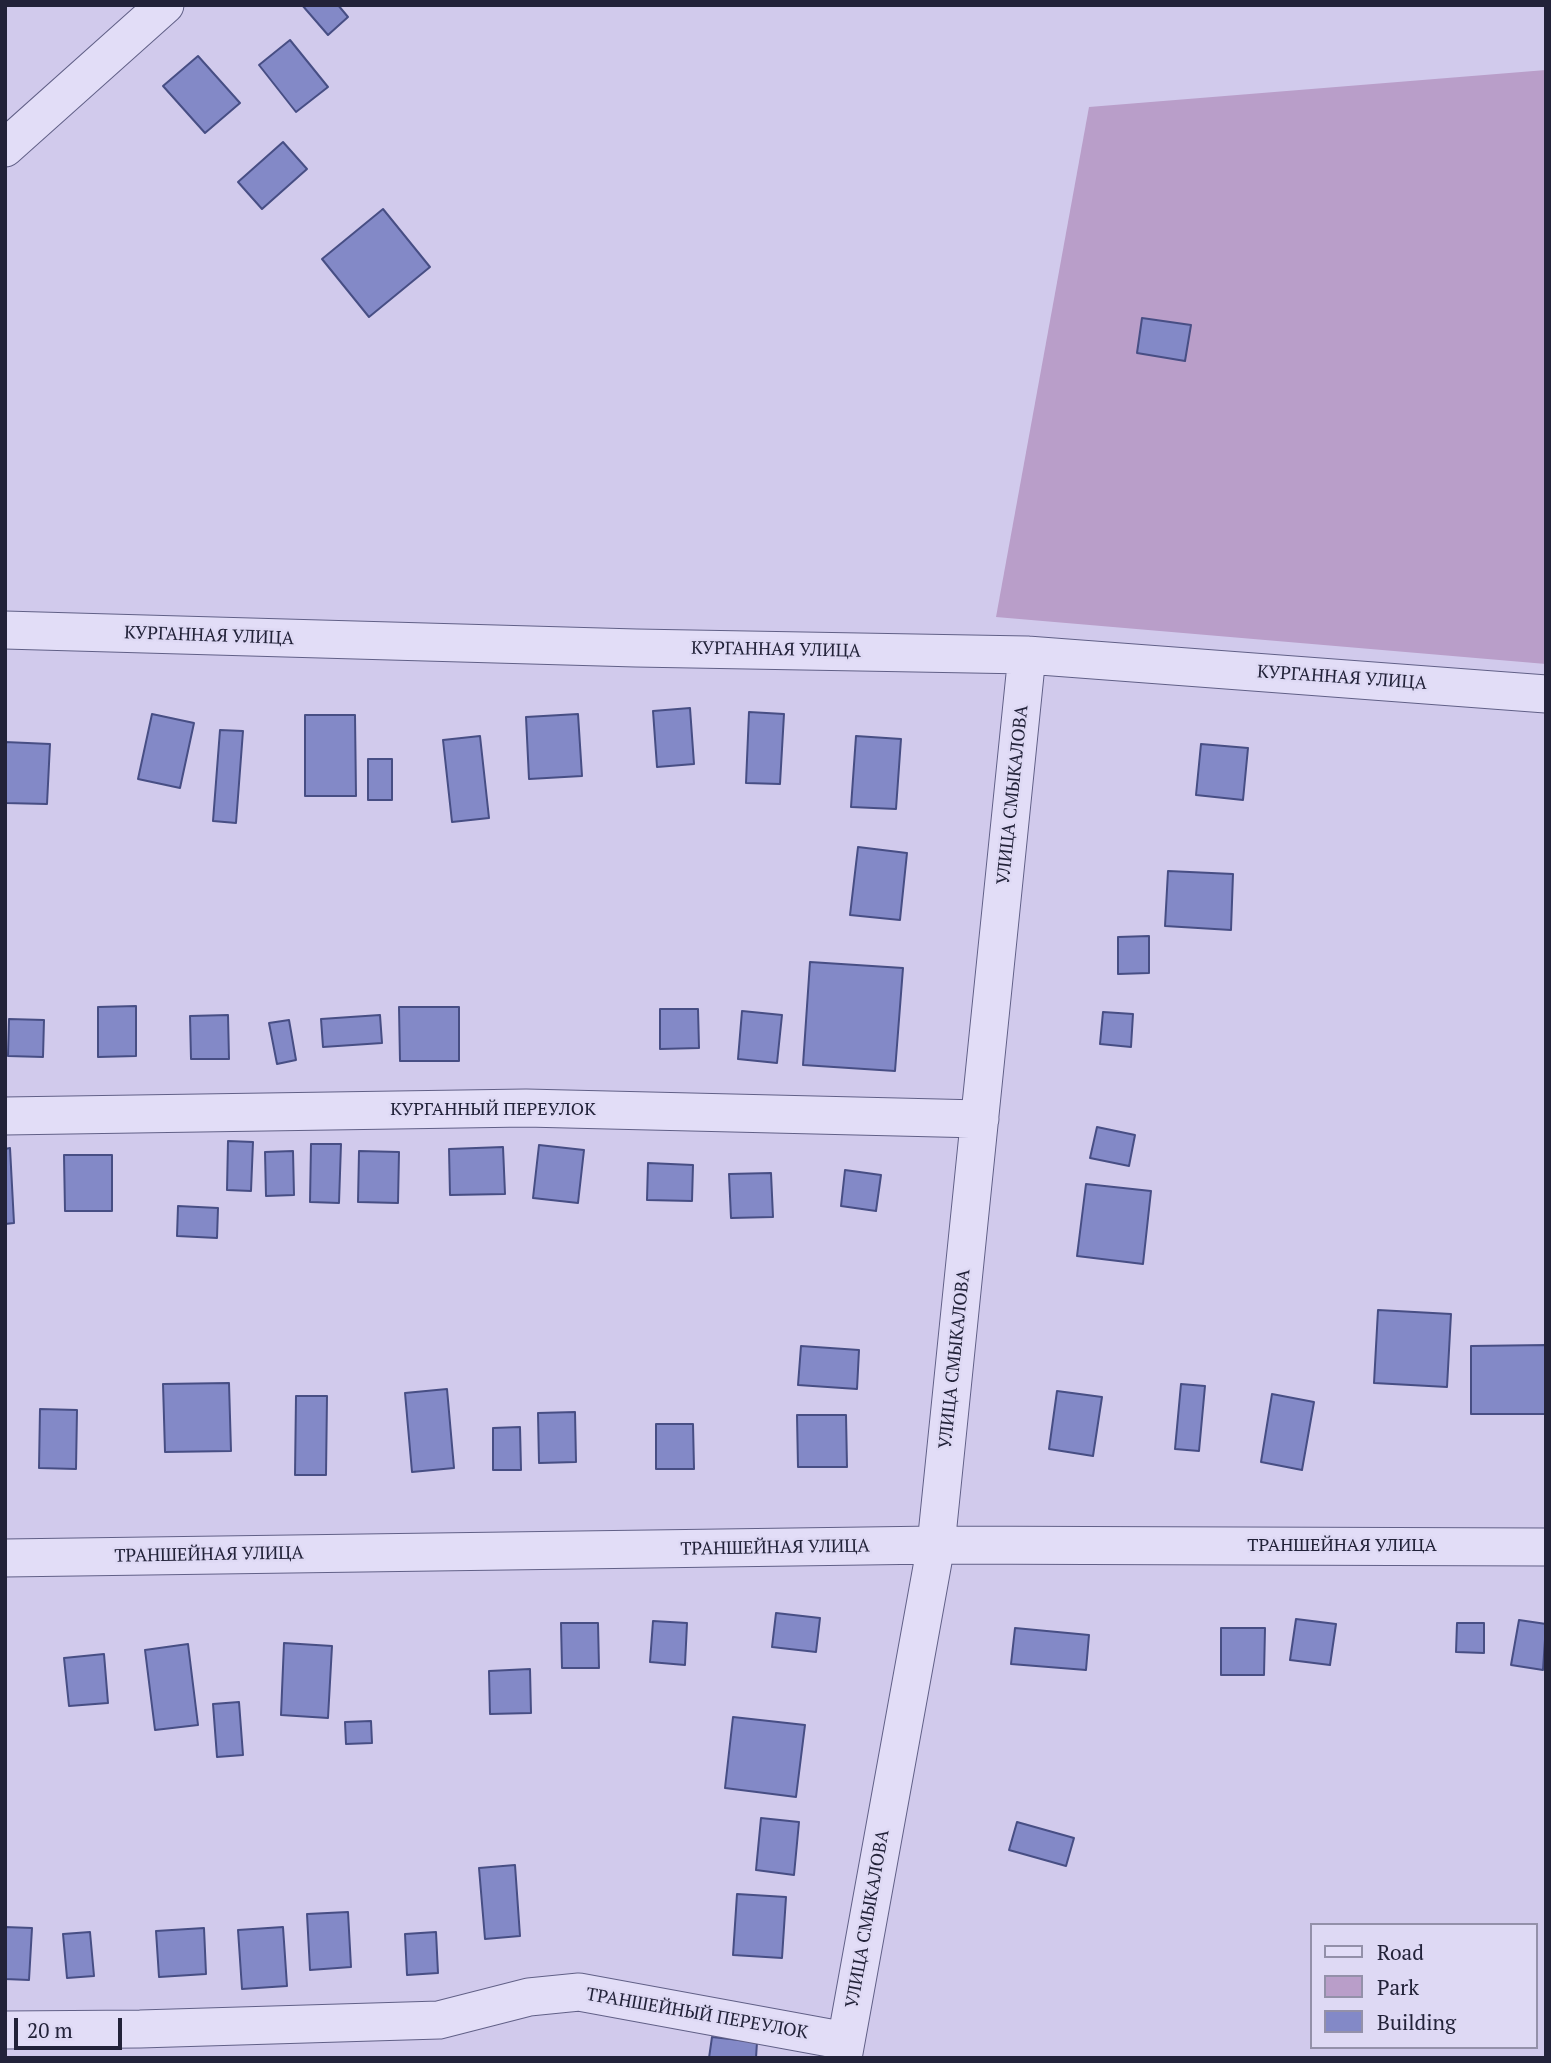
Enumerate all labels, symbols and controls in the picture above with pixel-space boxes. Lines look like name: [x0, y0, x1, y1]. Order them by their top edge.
street label: КУРГАННАЯ УЛИЦА: [124, 622, 294, 650]
street label: КУРГАННАЯ УЛИЦА: [691, 638, 861, 662]
street label: КУРГАННАЯ УЛИЦА: [1256, 661, 1428, 695]
street label: УЛИЦА СМЫКАЛОВА: [993, 704, 1033, 886]
street label: КУРГАННЫЙ ПЕРЕУЛОК: [390, 1099, 596, 1121]
street label: УЛИЦА СМЫКАЛОВА: [935, 1268, 975, 1450]
street label: ТРАНШЕЙНАЯ УЛИЦА: [1247, 1535, 1437, 1557]
street label: ТРАНШЕЙНАЯ УЛИЦА: [680, 1536, 870, 1560]
street label: ТРАНШЕЙНАЯ УЛИЦА: [114, 1543, 304, 1567]
street label: УЛИЦА СМЫКАЛОВА: [842, 1828, 894, 2010]
legend: [1310, 1923, 1537, 2049]
text: Road: [1377, 1938, 1424, 1966]
text: Park: [1377, 1973, 1419, 2001]
street label: ТРАНШЕЙНЫЙ ПЕРЕУЛОК: [584, 1984, 810, 2044]
scale bar: [18, 2004, 126, 2048]
text: Building: [1377, 2008, 1456, 2036]
text: 20 m: [27, 2016, 73, 2044]

